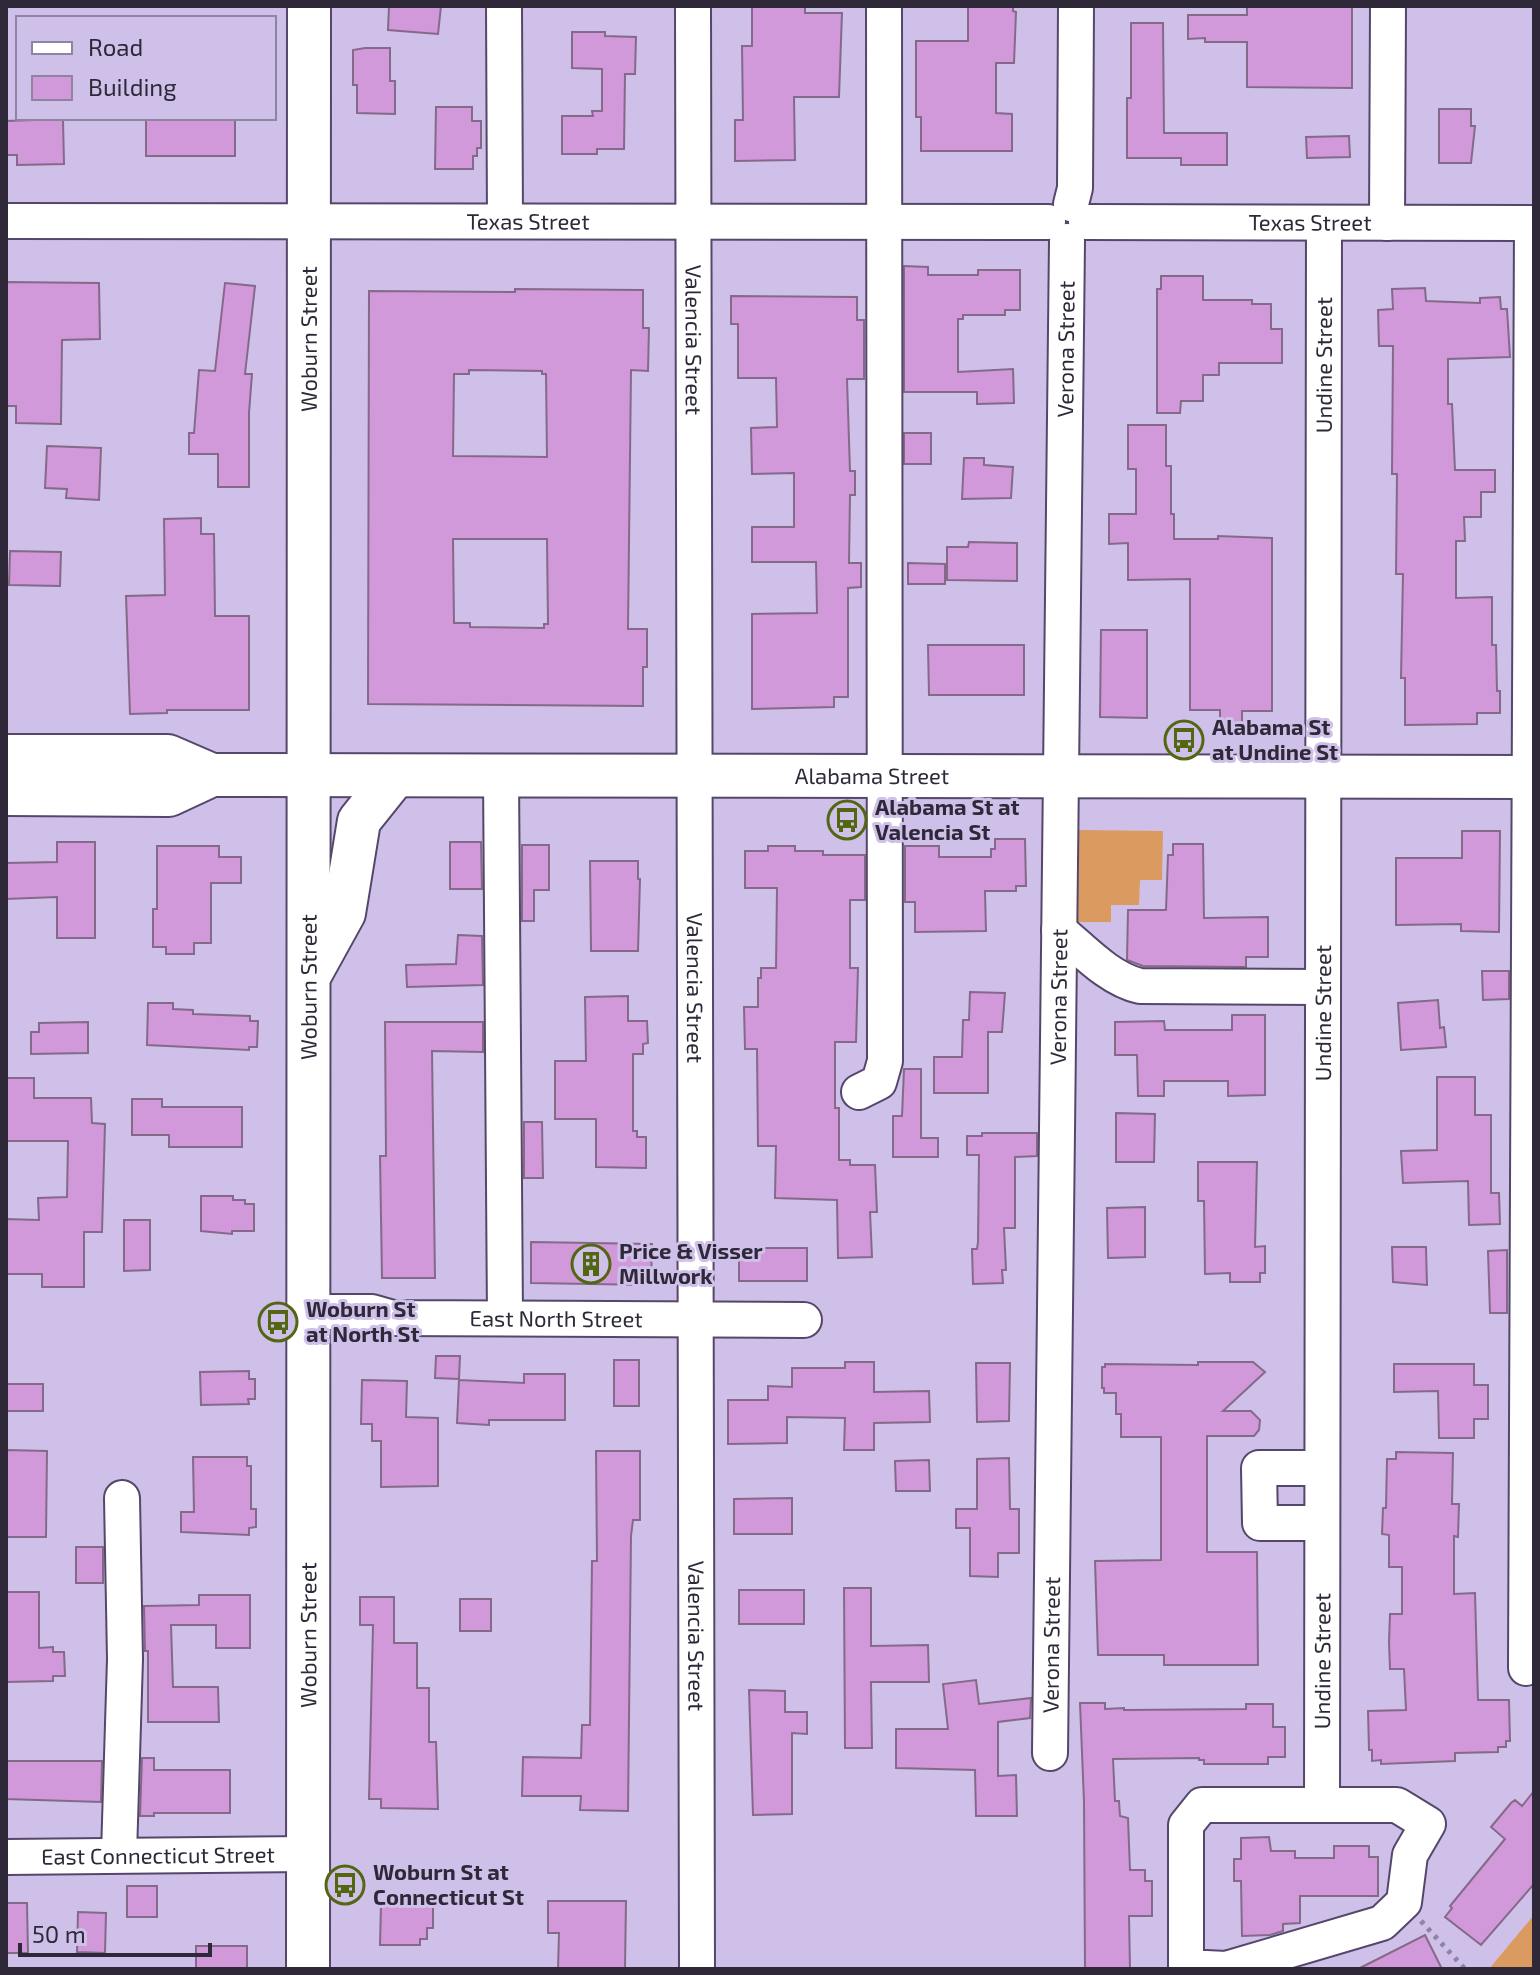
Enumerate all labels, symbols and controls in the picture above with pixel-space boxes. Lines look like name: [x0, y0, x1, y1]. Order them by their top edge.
legend: [16, 16, 276, 120]
text: Road: [88, 32, 143, 61]
text: Building: [88, 72, 177, 101]
street label: Texas Street: [466, 207, 590, 234]
street label: Texas Street: [1248, 208, 1372, 235]
street label: Valencia Street: [682, 265, 708, 415]
street label: Woburn Street: [295, 266, 321, 412]
street label: Verona Street: [1051, 281, 1079, 417]
street label: Undine Street: [1310, 297, 1336, 433]
place label: Alabama St at Undine St: [1212, 713, 1338, 764]
bus stop icon: Alabama St at Undine St: [1163, 719, 1205, 761]
street label: Alabama Street: [795, 762, 949, 788]
place label: Alabama St at Valencia St: [875, 793, 1020, 844]
bus stop icon: Alabama St at Valencia St: [826, 799, 868, 841]
street label: Valencia Street: [683, 913, 709, 1063]
street label: Woburn Street: [294, 914, 321, 1060]
street label: Verona Street: [1044, 929, 1071, 1065]
street label: Undine Street: [1309, 945, 1335, 1081]
place label: Price & Visser Millwork: [619, 1237, 763, 1288]
building icon: Price & Visser Millwork: [570, 1243, 612, 1285]
place label: Woburn St at North St: [306, 1295, 419, 1346]
bus stop icon: Woburn St at North St: [257, 1301, 299, 1343]
street label: East North Street: [470, 1304, 643, 1331]
street label: Valencia Street: [684, 1561, 710, 1711]
street label: Woburn Street: [294, 1562, 320, 1708]
street label: Verona Street: [1036, 1577, 1064, 1713]
street label: Undine Street: [1308, 1593, 1334, 1729]
street label: East Connecticut Street: [41, 1840, 275, 1869]
place label: Woburn St at Connecticut St: [373, 1858, 524, 1909]
bus stop icon: Woburn St at Connecticut St: [324, 1864, 366, 1906]
scale bar: [20, 1907, 210, 1957]
text: 50 m: [32, 1919, 86, 1948]

